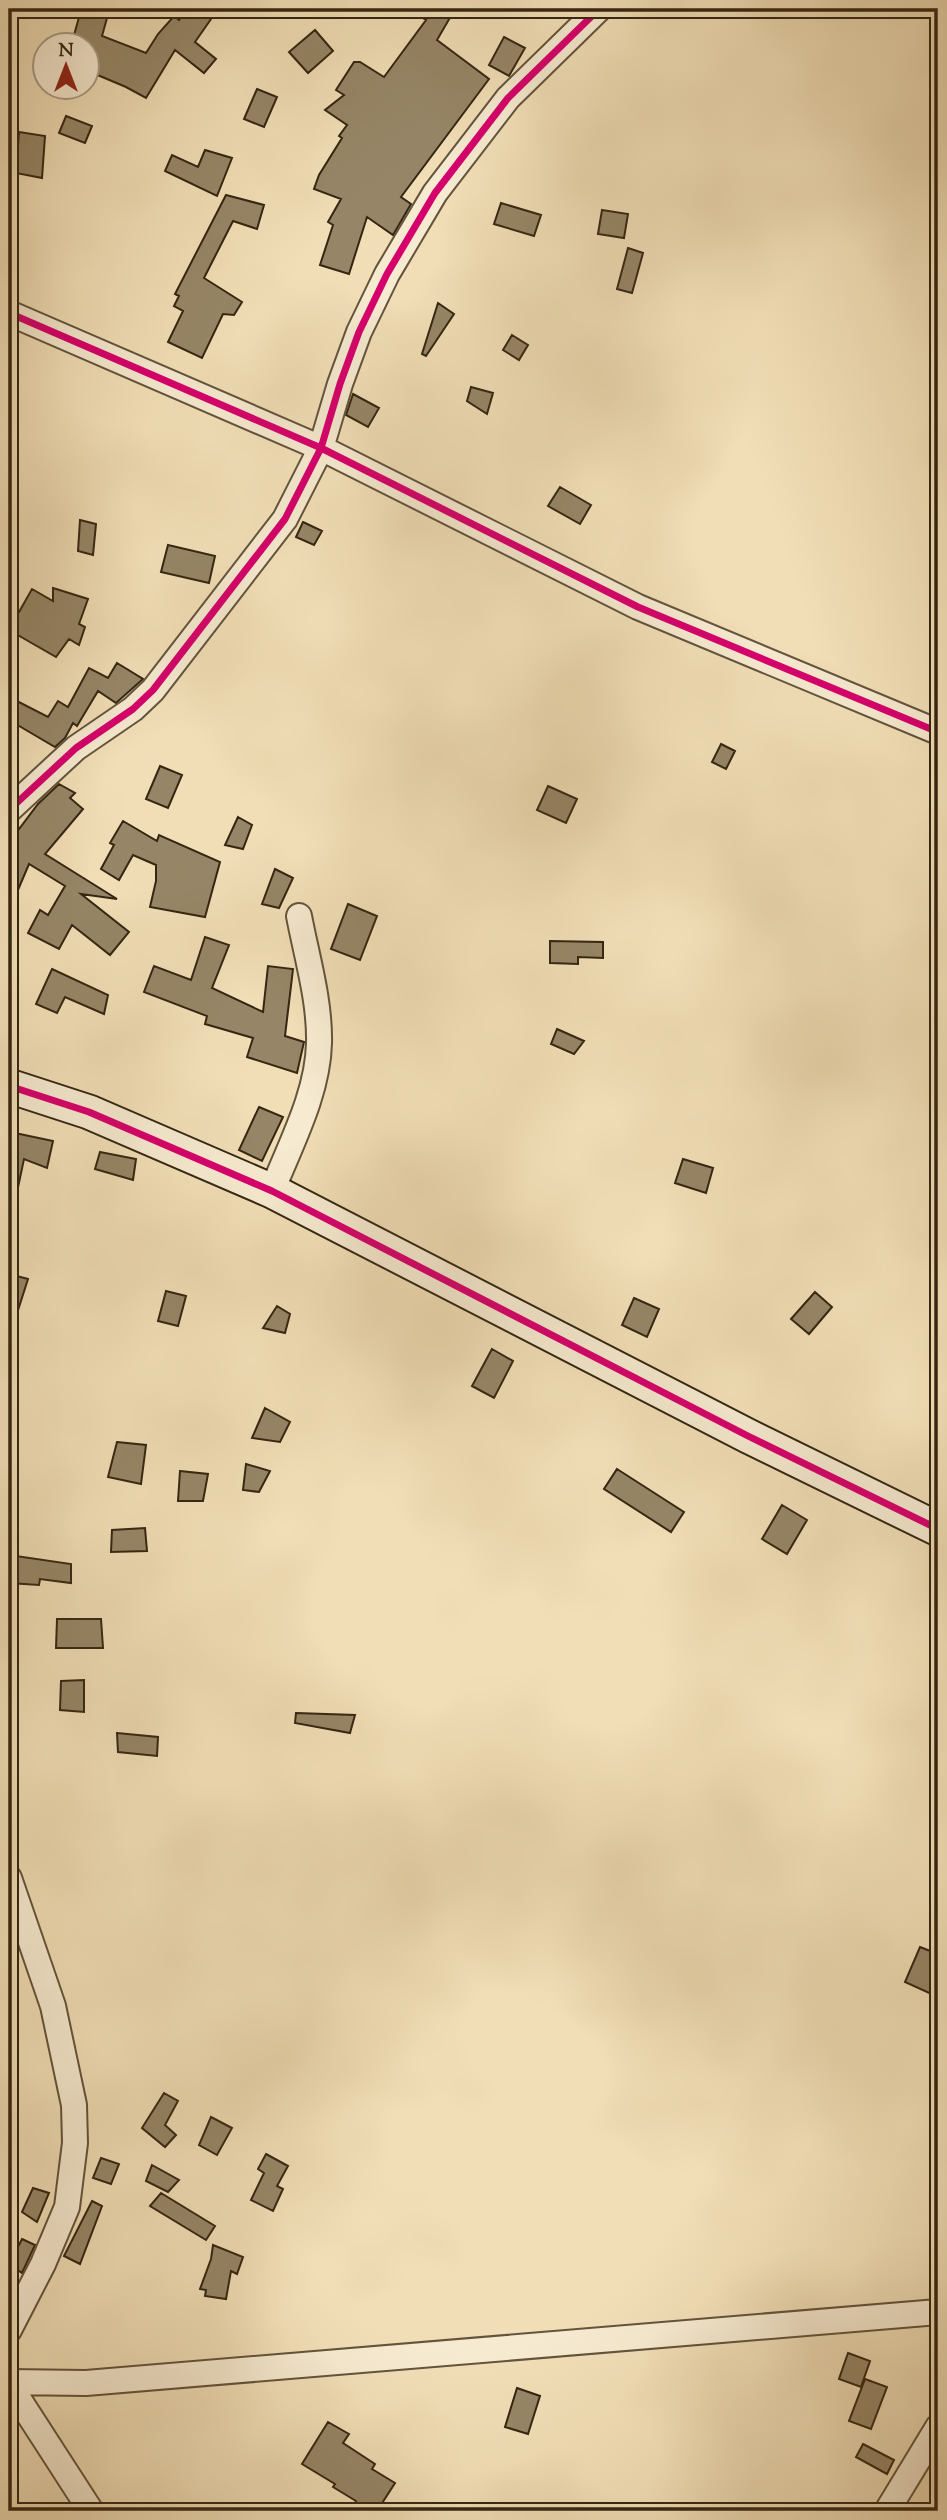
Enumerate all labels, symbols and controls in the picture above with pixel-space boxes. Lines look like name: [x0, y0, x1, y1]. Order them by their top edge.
north arrow: [32, 32, 102, 102]
text: N: [58, 38, 74, 65]

